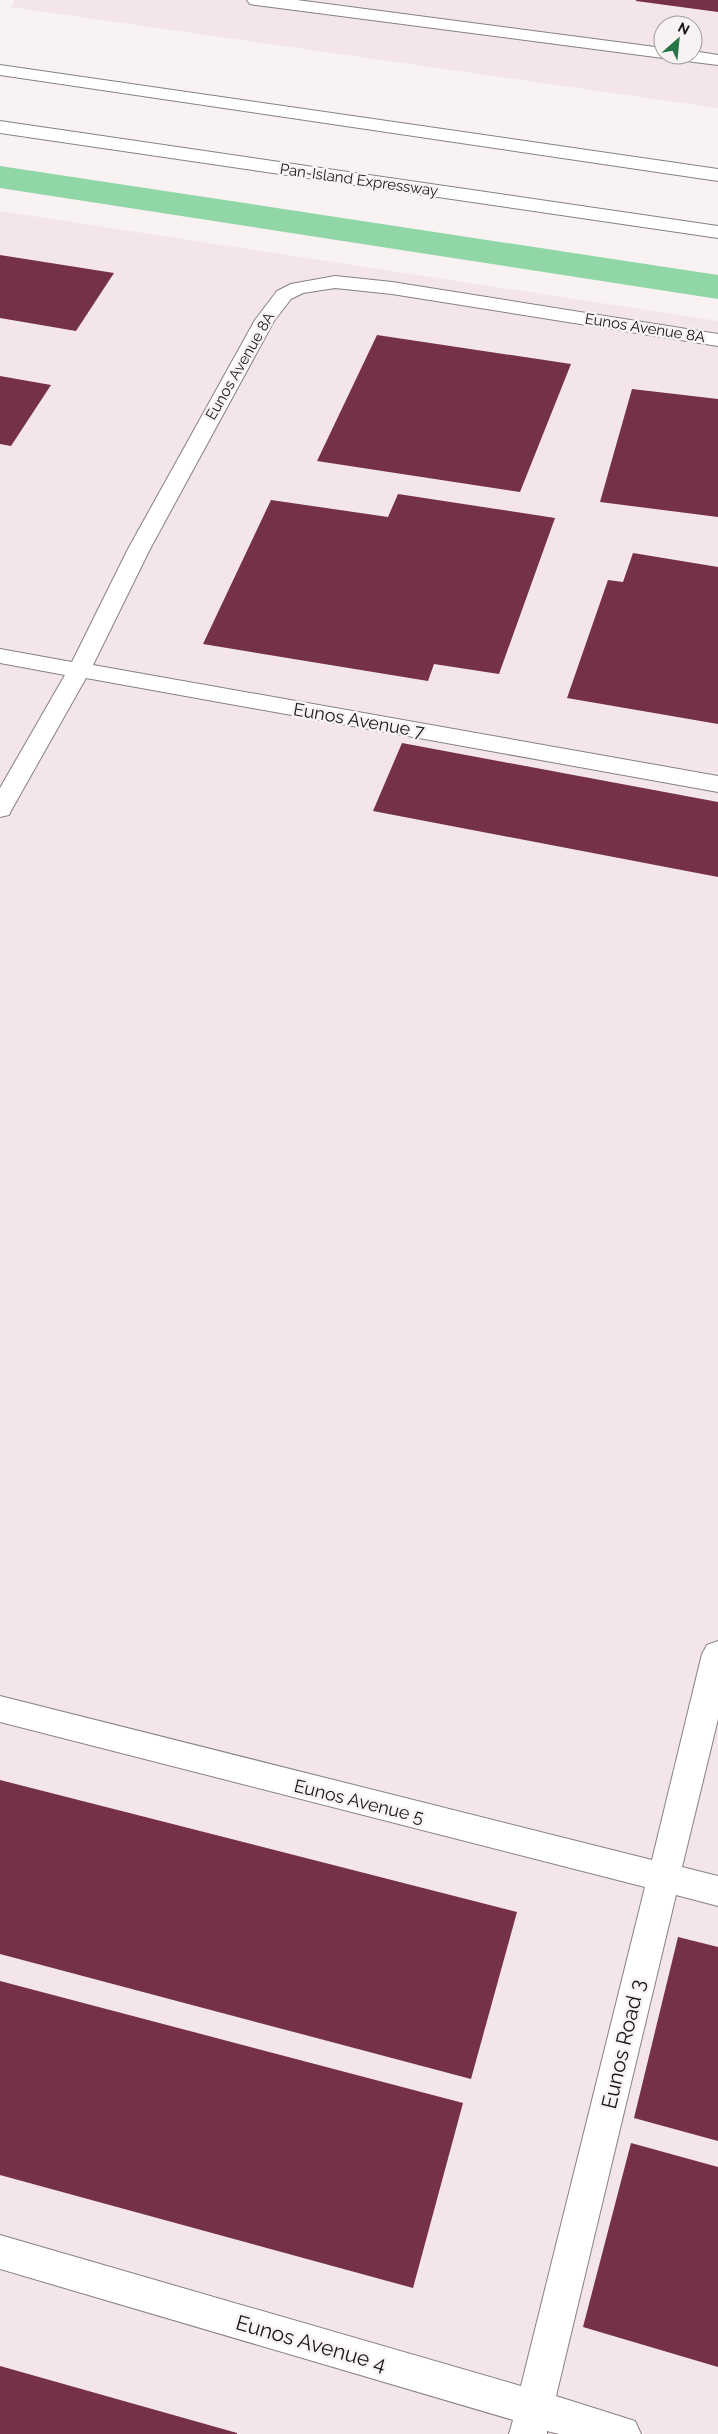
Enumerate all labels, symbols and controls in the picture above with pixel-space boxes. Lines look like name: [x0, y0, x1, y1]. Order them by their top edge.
north arrow: [653, 15, 703, 65]
text: N: [676, 19, 692, 38]
street label: Pan-Island Expressway: [279, 160, 439, 200]
street label: Eunos Avenue 8A: [202, 309, 278, 423]
street label: Eunos Avenue 8A: [584, 310, 706, 346]
street label: Eunos Avenue 7: [292, 698, 427, 742]
street label: Eunos Avenue 5: [292, 1775, 426, 1827]
street label: Eunos Road 3: [596, 1977, 650, 2111]
street label: Eunos Avenue 4: [233, 2310, 389, 2376]

